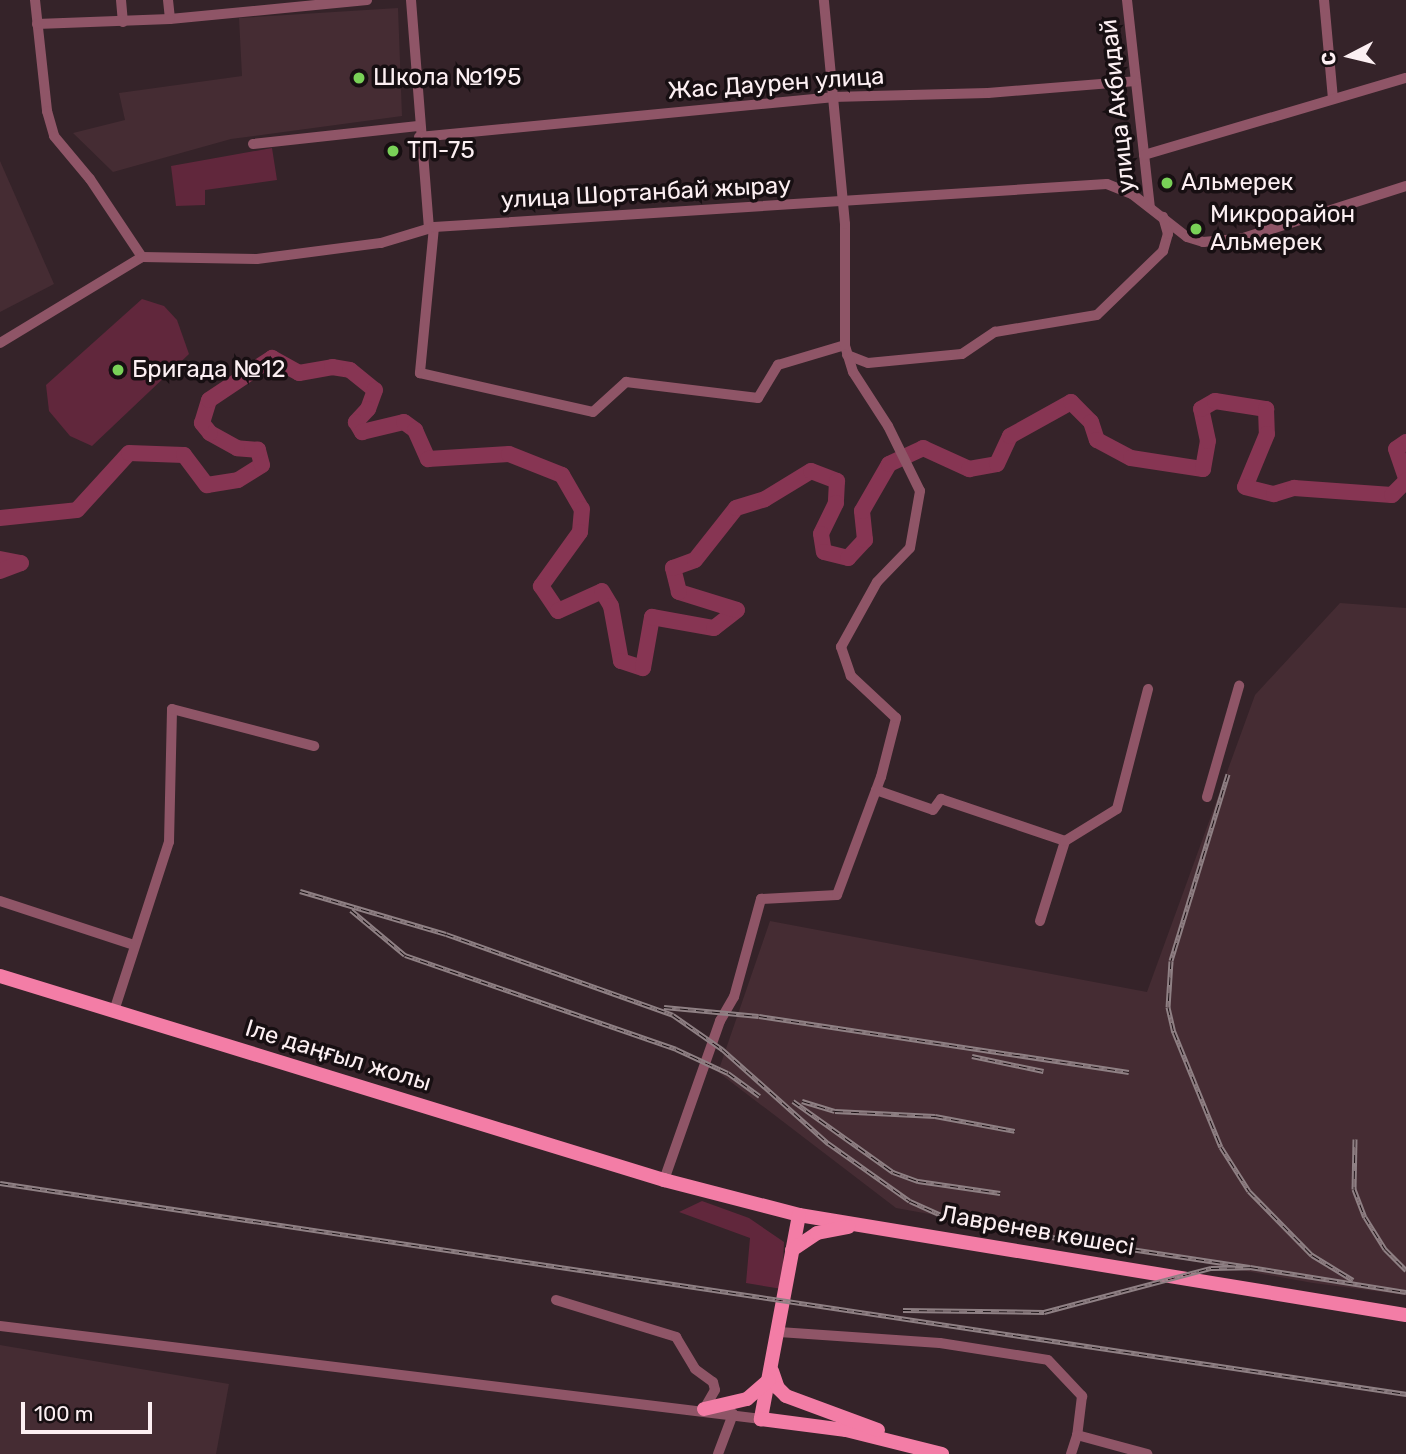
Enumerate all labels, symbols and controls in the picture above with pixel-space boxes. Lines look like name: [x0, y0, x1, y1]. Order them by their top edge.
street label: улица Акбидай: [1095, 18, 1141, 194]
north arrow: [1315, 21, 1385, 91]
text: С: [1316, 51, 1341, 67]
street label: Жас Даурен улица: [667, 62, 885, 106]
place label: Школа №195: [373, 64, 521, 92]
marker: Школа №195: [351, 70, 367, 86]
place label: ТП-75: [407, 137, 475, 165]
marker: ТП-75: [385, 143, 401, 159]
place label: Альмерек: [1181, 169, 1293, 197]
street label: улица Шортанбай жырау: [500, 171, 792, 215]
marker: Альмерек: [1159, 175, 1175, 191]
place label: Микрорайон Альмерек: [1210, 201, 1355, 257]
marker: Микрорайон Альмерек: [1188, 221, 1204, 237]
place label: Бригада №12: [132, 356, 286, 384]
marker: Бригада №12: [110, 362, 126, 378]
street label: Іле даңғыл жолы: [242, 1014, 434, 1098]
street label: Лавренев көшесі: [938, 1200, 1136, 1262]
scale bar: [24, 1388, 156, 1432]
text: 100 m: [34, 1401, 93, 1426]

